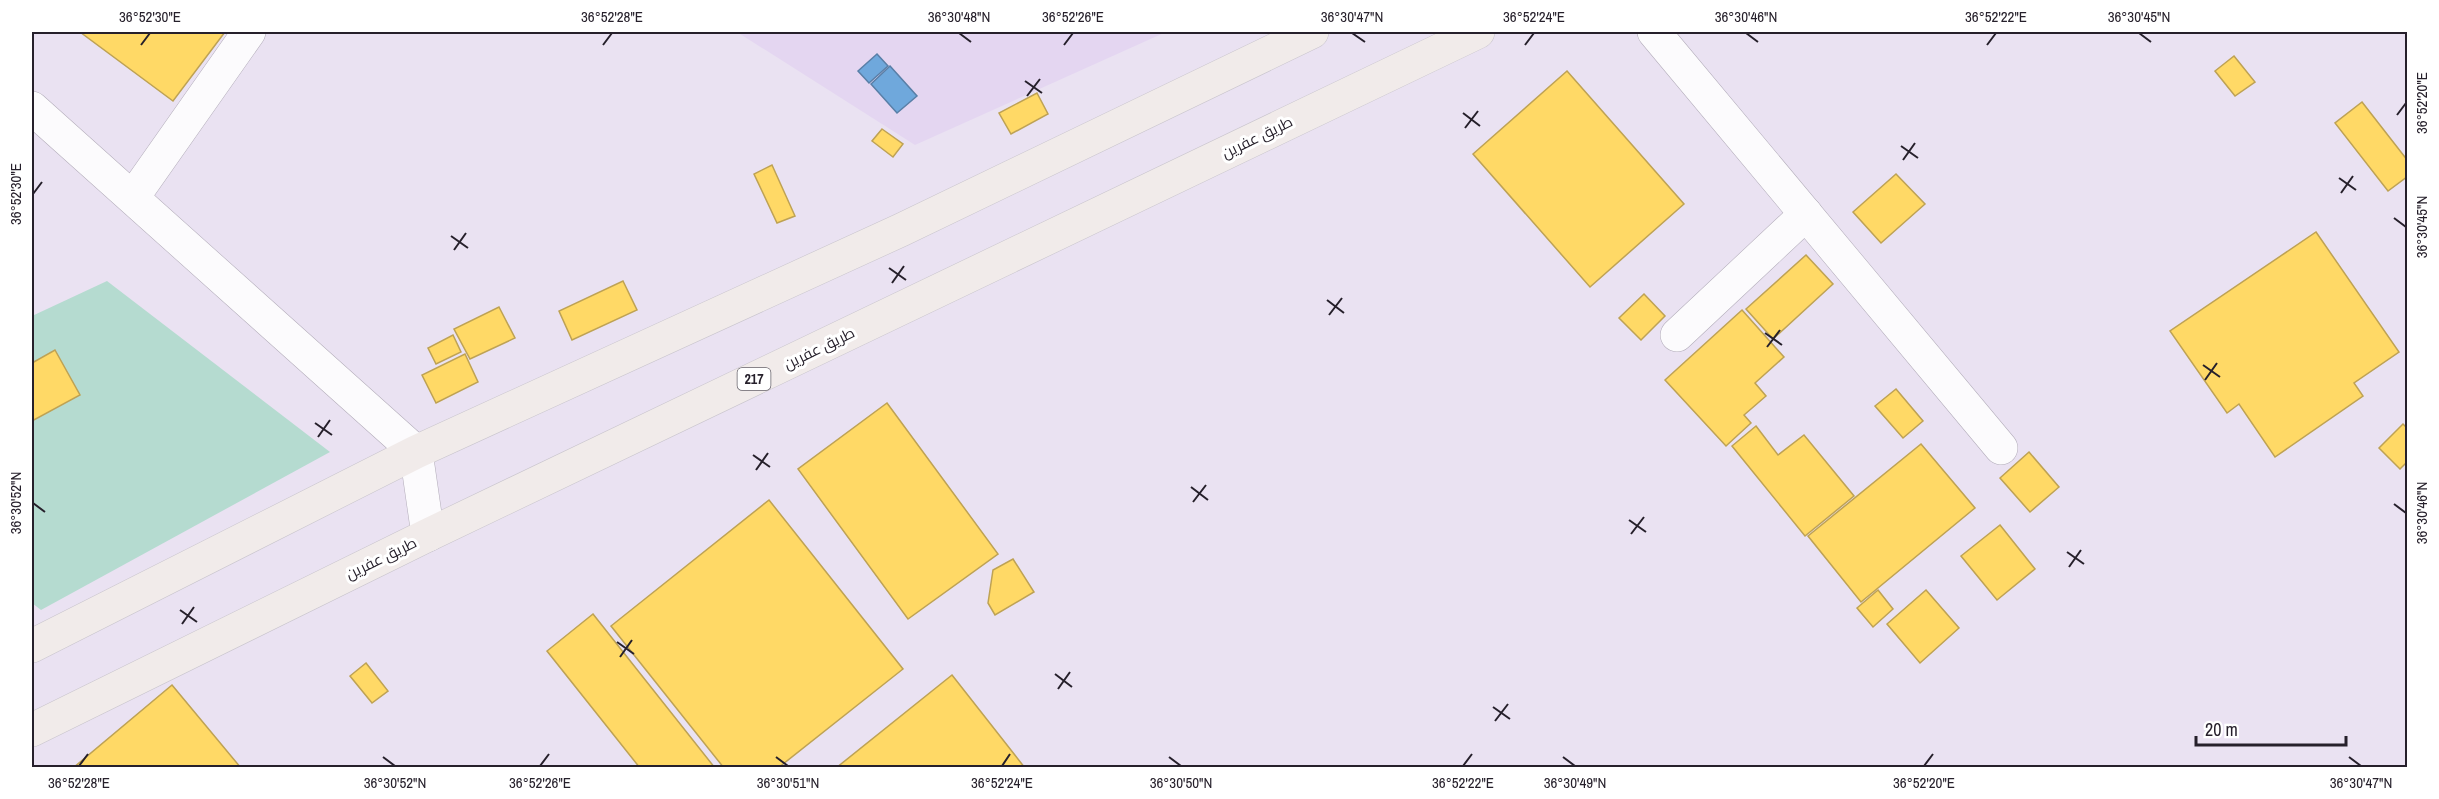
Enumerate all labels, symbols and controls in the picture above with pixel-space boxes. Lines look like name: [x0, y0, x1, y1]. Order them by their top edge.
text: 36°52'30"E: [119, 6, 181, 27]
text: 36°52'28"E: [581, 6, 643, 27]
text: 36°30'48"N: [928, 6, 990, 27]
text: 36°52'26"E: [1042, 6, 1104, 27]
text: 36°30'47"N: [1321, 6, 1383, 27]
text: 36°52'24"E: [1503, 6, 1565, 27]
text: 36°30'46"N: [1715, 6, 1777, 27]
text: 36°52'22"E: [1965, 6, 2027, 27]
text: 36°30'45"N: [2108, 6, 2170, 27]
text: 36°52'20"E: [2411, 72, 2432, 134]
street label: طريق عفرين: [1218, 111, 1296, 163]
text: 36°52'30"E: [5, 163, 26, 225]
text: 36°30'45"N: [2411, 196, 2432, 258]
street label: طريق عفرين: [780, 322, 858, 374]
road number: 217: [738, 368, 771, 390]
text: 36°30'52"N: [5, 472, 26, 534]
text: 36°30'46"N: [2411, 482, 2432, 544]
street label: طريق عفرين: [342, 532, 420, 584]
scale bar: [2196, 709, 2346, 747]
text: 20 m: [2205, 717, 2238, 742]
text: 36°52'28"E: [48, 772, 110, 793]
text: 36°30'52"N: [364, 772, 426, 793]
text: 36°52'26"E: [509, 772, 571, 793]
text: 36°30'51"N: [757, 772, 819, 793]
text: 36°52'24"E: [971, 772, 1033, 793]
text: 36°30'50"N: [1150, 772, 1212, 793]
text: 36°52'22"E: [1432, 772, 1494, 793]
text: 36°30'49"N: [1544, 772, 1606, 793]
text: 36°52'20"E: [1893, 772, 1955, 793]
text: 36°30'47"N: [2330, 772, 2392, 793]

